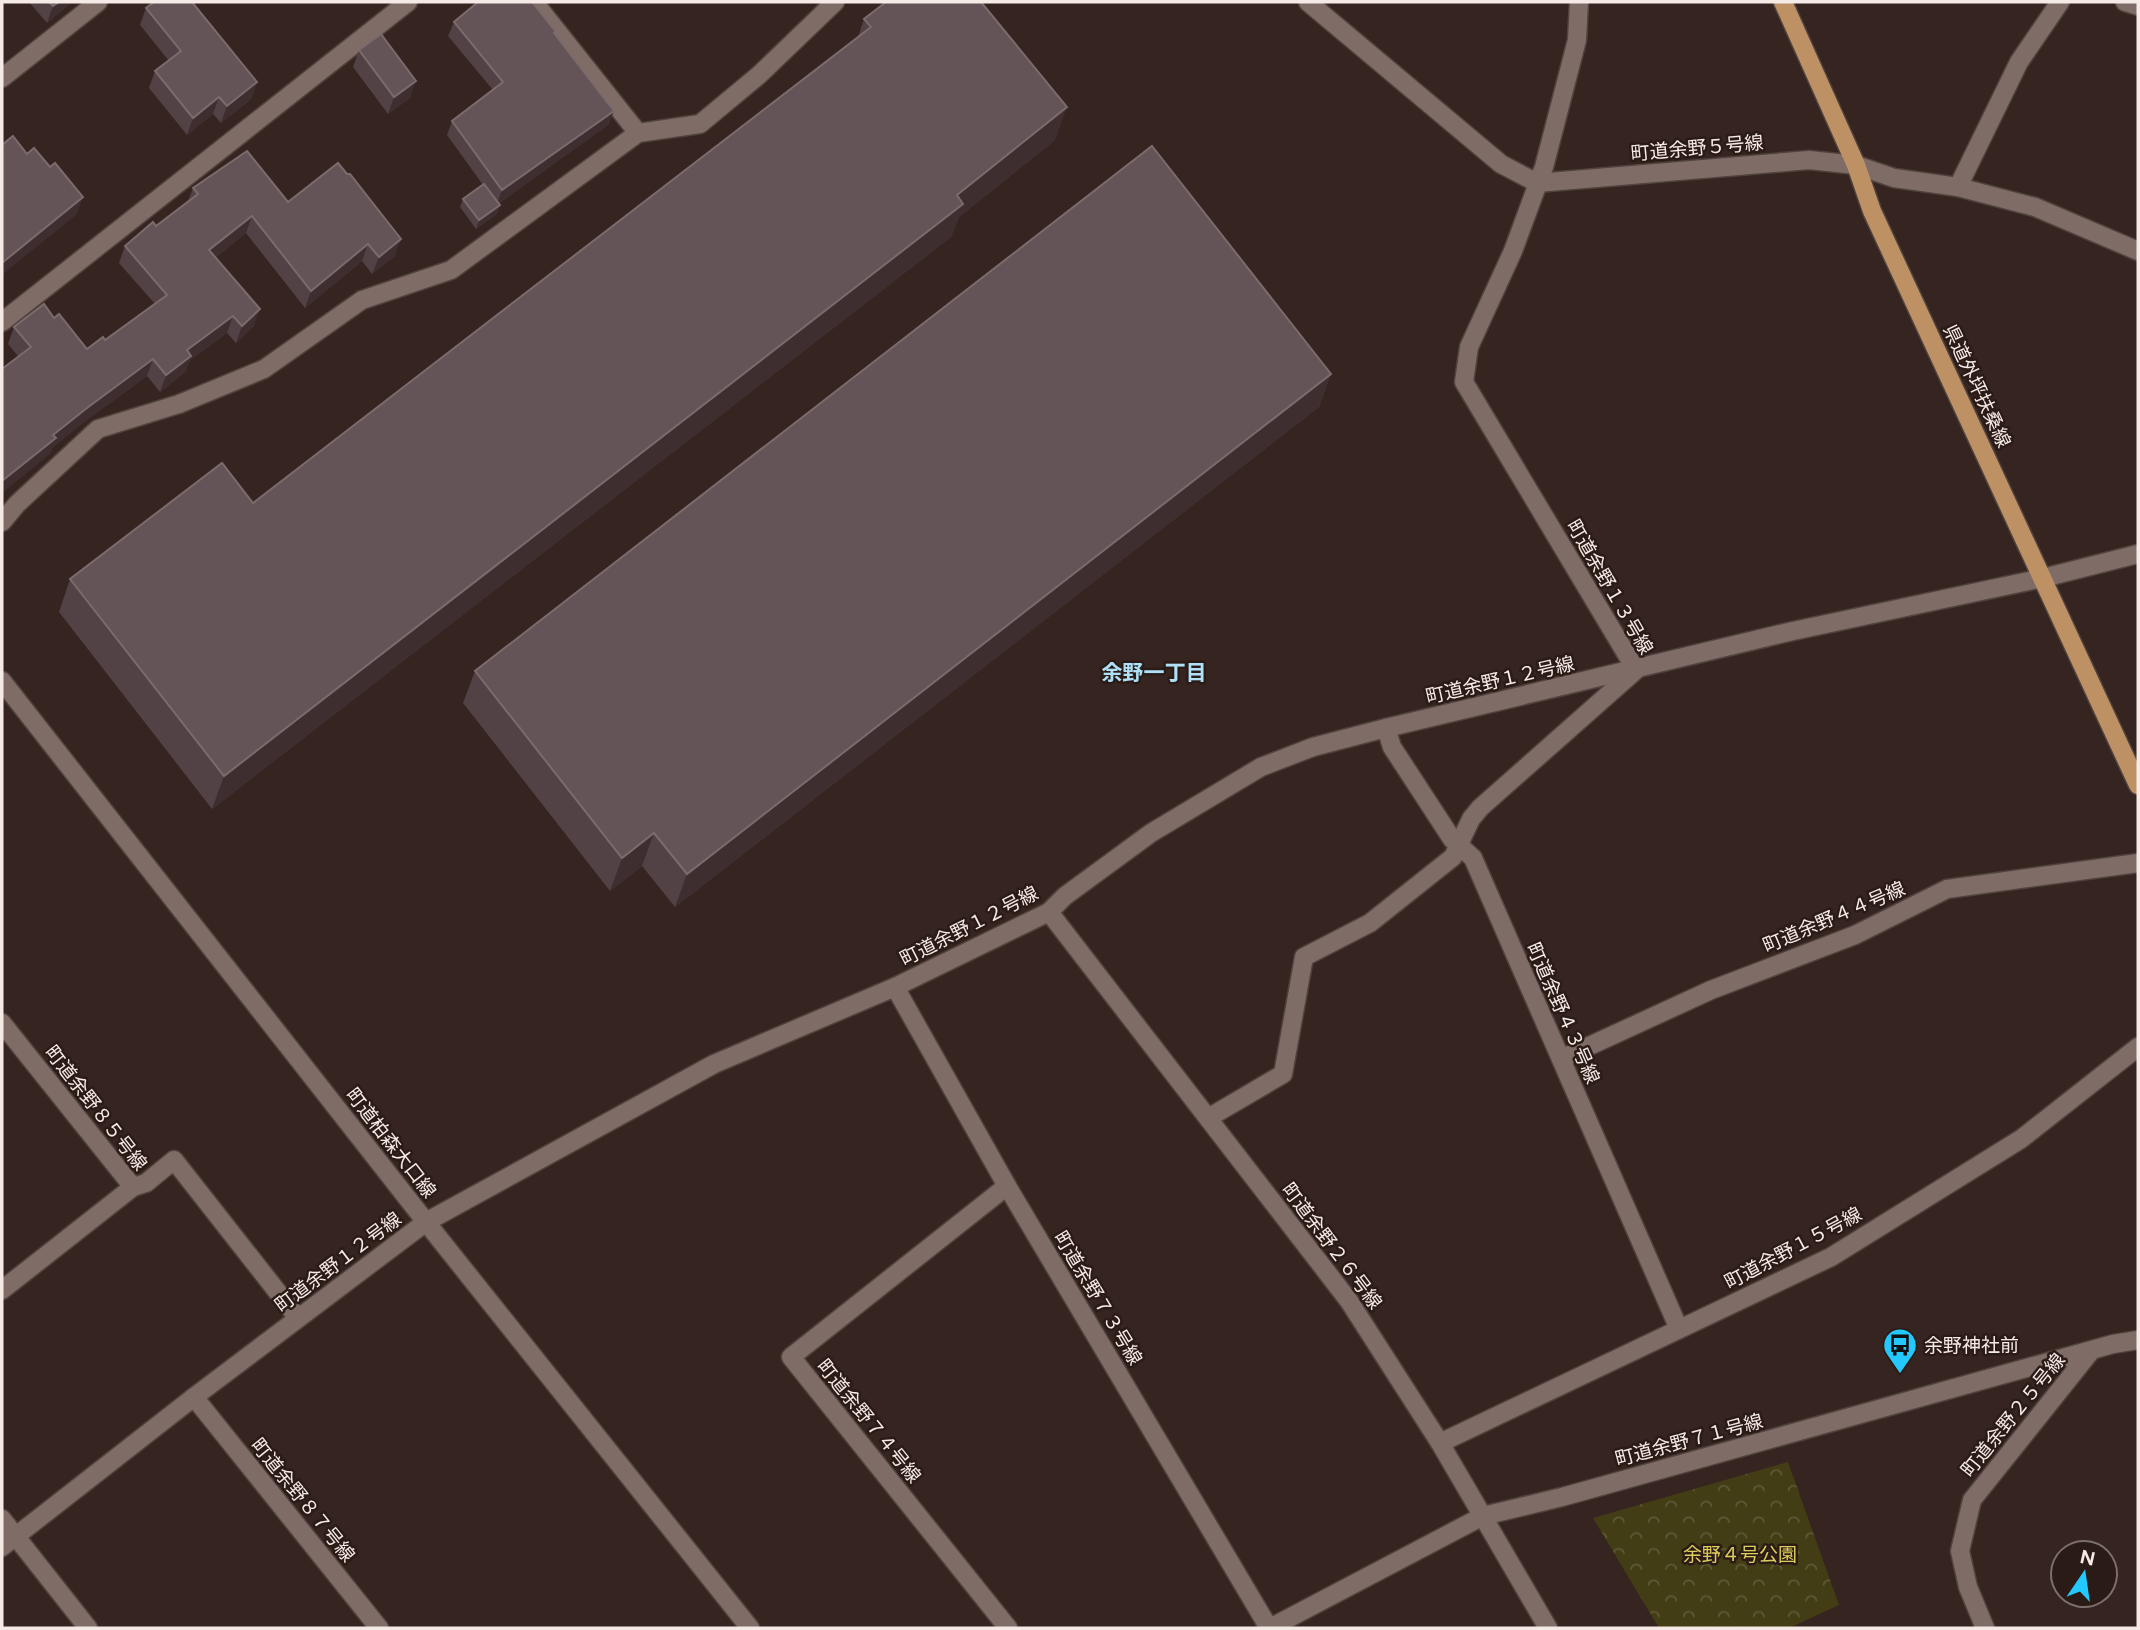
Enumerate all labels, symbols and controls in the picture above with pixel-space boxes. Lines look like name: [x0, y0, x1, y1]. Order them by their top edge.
street label: 町道余野５号線: [1630, 131, 1764, 165]
street label: 県道外坪扶桑線: [1938, 321, 2016, 451]
street label: 町道余野１３号線: [1562, 515, 1658, 659]
street label: 町道余野１２号線: [1423, 652, 1577, 708]
district label: 余野一丁目: [1102, 660, 1207, 685]
street label: 町道余野４４号線: [1760, 877, 1908, 957]
street label: 町道余野１２号線: [896, 881, 1042, 971]
street label: 町道余野４３号線: [1522, 939, 1604, 1087]
street label: 町道余野８５号線: [40, 1041, 152, 1175]
street label: 町道柏森大口線: [341, 1084, 441, 1202]
street label: 町道余野２６号線: [1277, 1178, 1387, 1314]
street label: 町道余野１５号線: [1720, 1202, 1866, 1294]
street label: 町道余野１２号線: [270, 1207, 406, 1317]
street label: 町道余野７３号線: [1049, 1227, 1147, 1369]
bus stop icon: 余野神社前: [1881, 1326, 1919, 1375]
place label: 余野神社前: [1924, 1334, 2019, 1357]
street label: 町道余野２５号線: [1956, 1349, 2070, 1481]
street label: 町道余野７４号線: [812, 1355, 926, 1487]
street label: 町道余野７１号線: [1613, 1409, 1765, 1471]
street label: 町道余野８７号線: [246, 1434, 360, 1566]
north arrow: [2049, 1539, 2119, 1609]
park label: 余野４号公園: [1683, 1543, 1797, 1566]
text: N: [2078, 1545, 2097, 1571]

